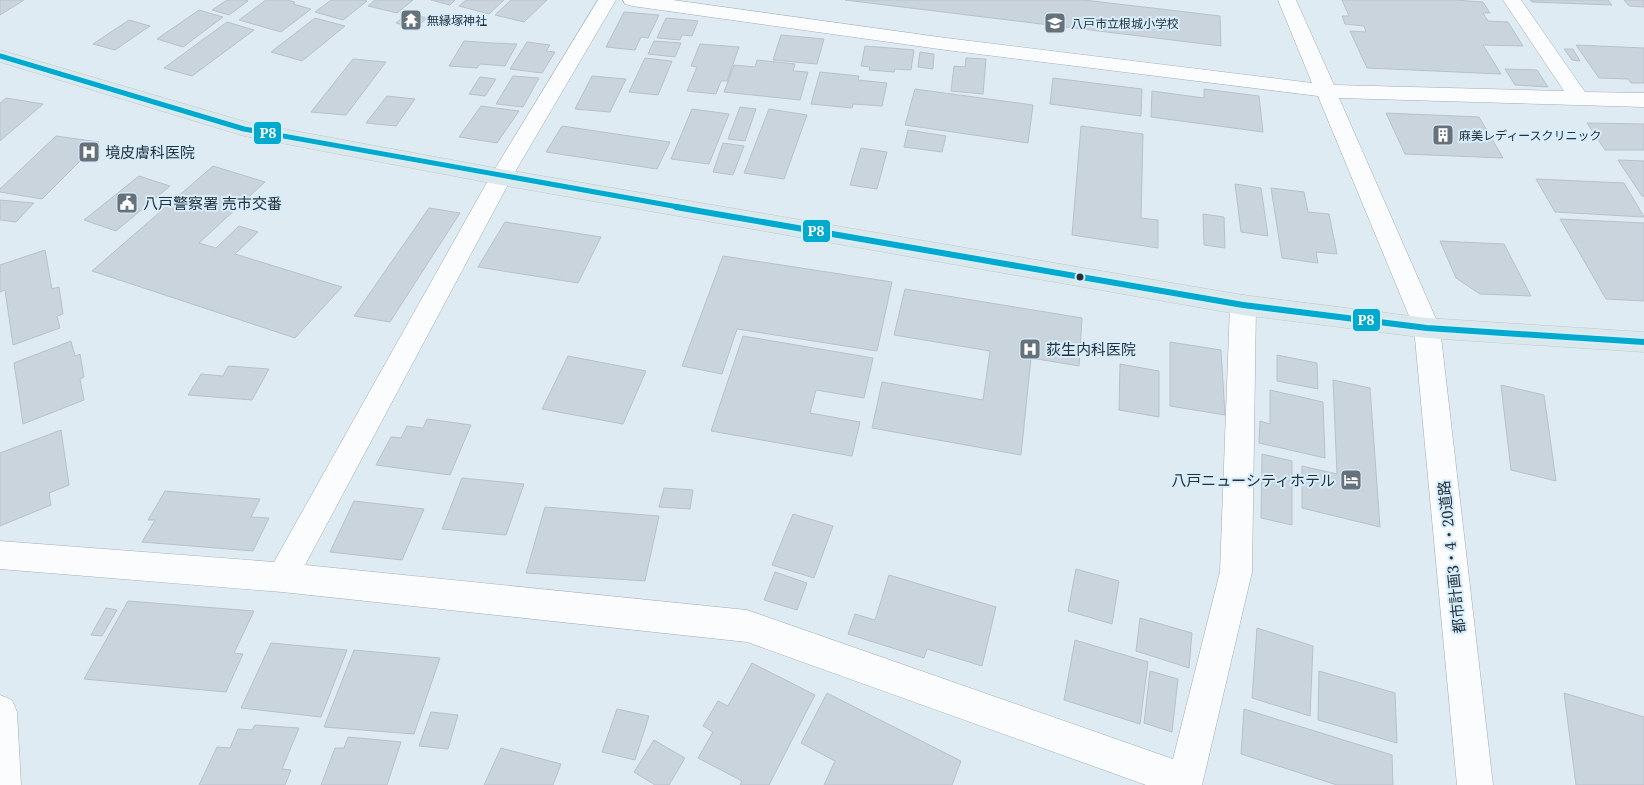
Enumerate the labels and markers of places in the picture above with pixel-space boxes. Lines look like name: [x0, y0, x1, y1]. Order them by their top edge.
temple icon: 無縁塚神社: [399, 8, 423, 32]
school or university icon: 八戸市立根城小学校: [1043, 11, 1067, 35]
place label: 無縁塚神社: [427, 12, 487, 29]
place label: 八戸市立根城小学校: [1071, 15, 1179, 32]
building icon: 麻美レディースクリニック: [1431, 123, 1455, 147]
place label: 麻美レディースクリニック: [1459, 127, 1602, 144]
hospital icon: 境皮膚科医院: [77, 140, 101, 164]
place label: 境皮膚科医院: [105, 142, 195, 162]
public building icon: 八戸警察署 売市交番: [115, 191, 139, 215]
place label: 八戸警察署 売市交番: [143, 193, 282, 213]
unlabelled marker: [1075, 272, 1085, 282]
hospital icon: 荻生内科医院: [1018, 337, 1042, 361]
place label: 荻生内科医院: [1046, 339, 1136, 359]
hotel icon: 八戸ニューシティホテル: [1339, 468, 1363, 492]
place label: 八戸ニューシティホテル: [1171, 470, 1335, 490]

